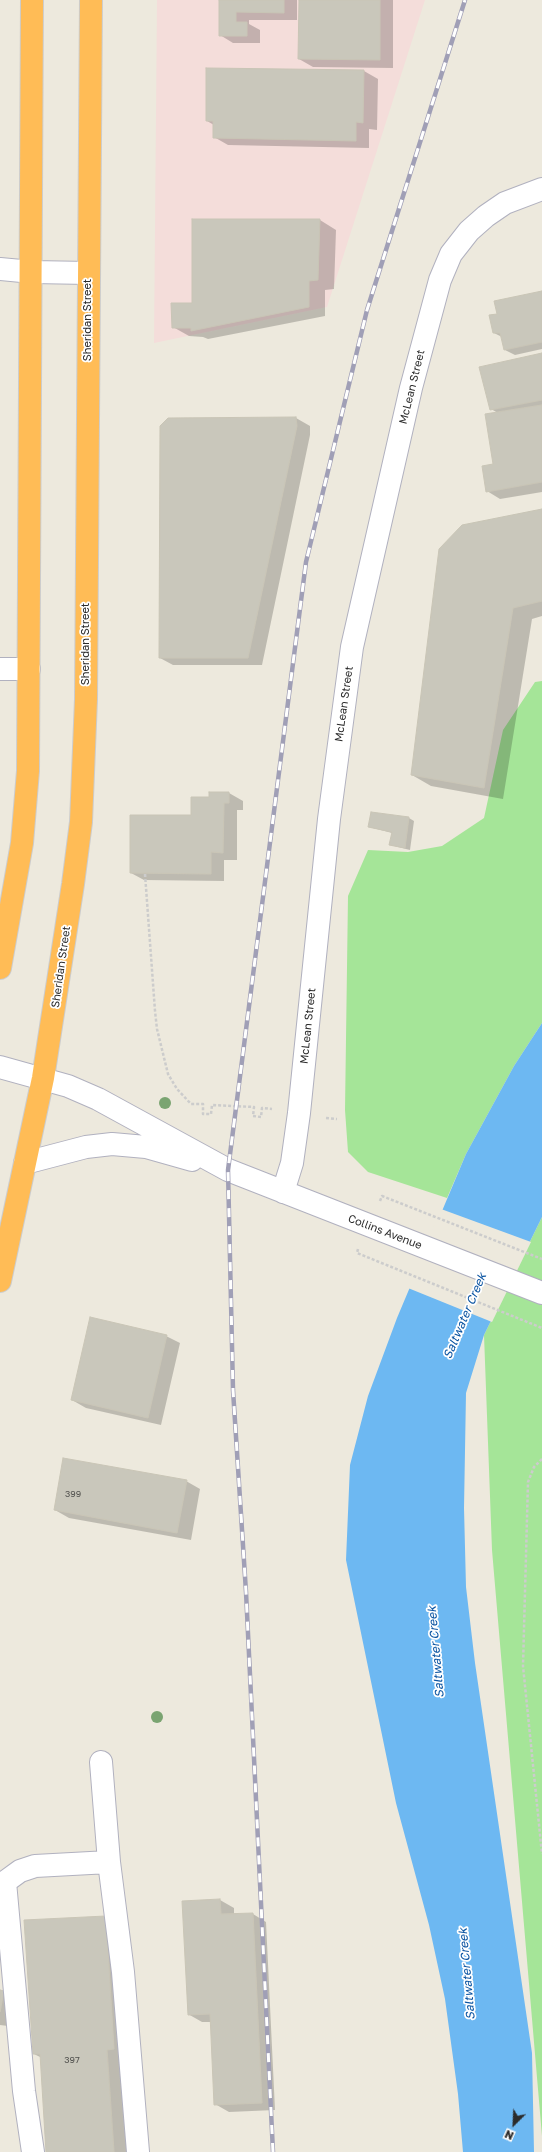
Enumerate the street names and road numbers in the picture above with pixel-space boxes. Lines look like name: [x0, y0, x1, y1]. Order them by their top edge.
street label: Sheridan Street: [81, 279, 95, 361]
street label: McLean Street: [396, 348, 428, 426]
street label: Sheridan Street: [79, 603, 93, 685]
street label: McLean Street: [332, 665, 356, 743]
street label: Sheridan Street: [49, 925, 73, 1009]
street label: McLean Street: [297, 987, 319, 1065]
street label: Collins Avenue: [346, 1212, 424, 1252]

